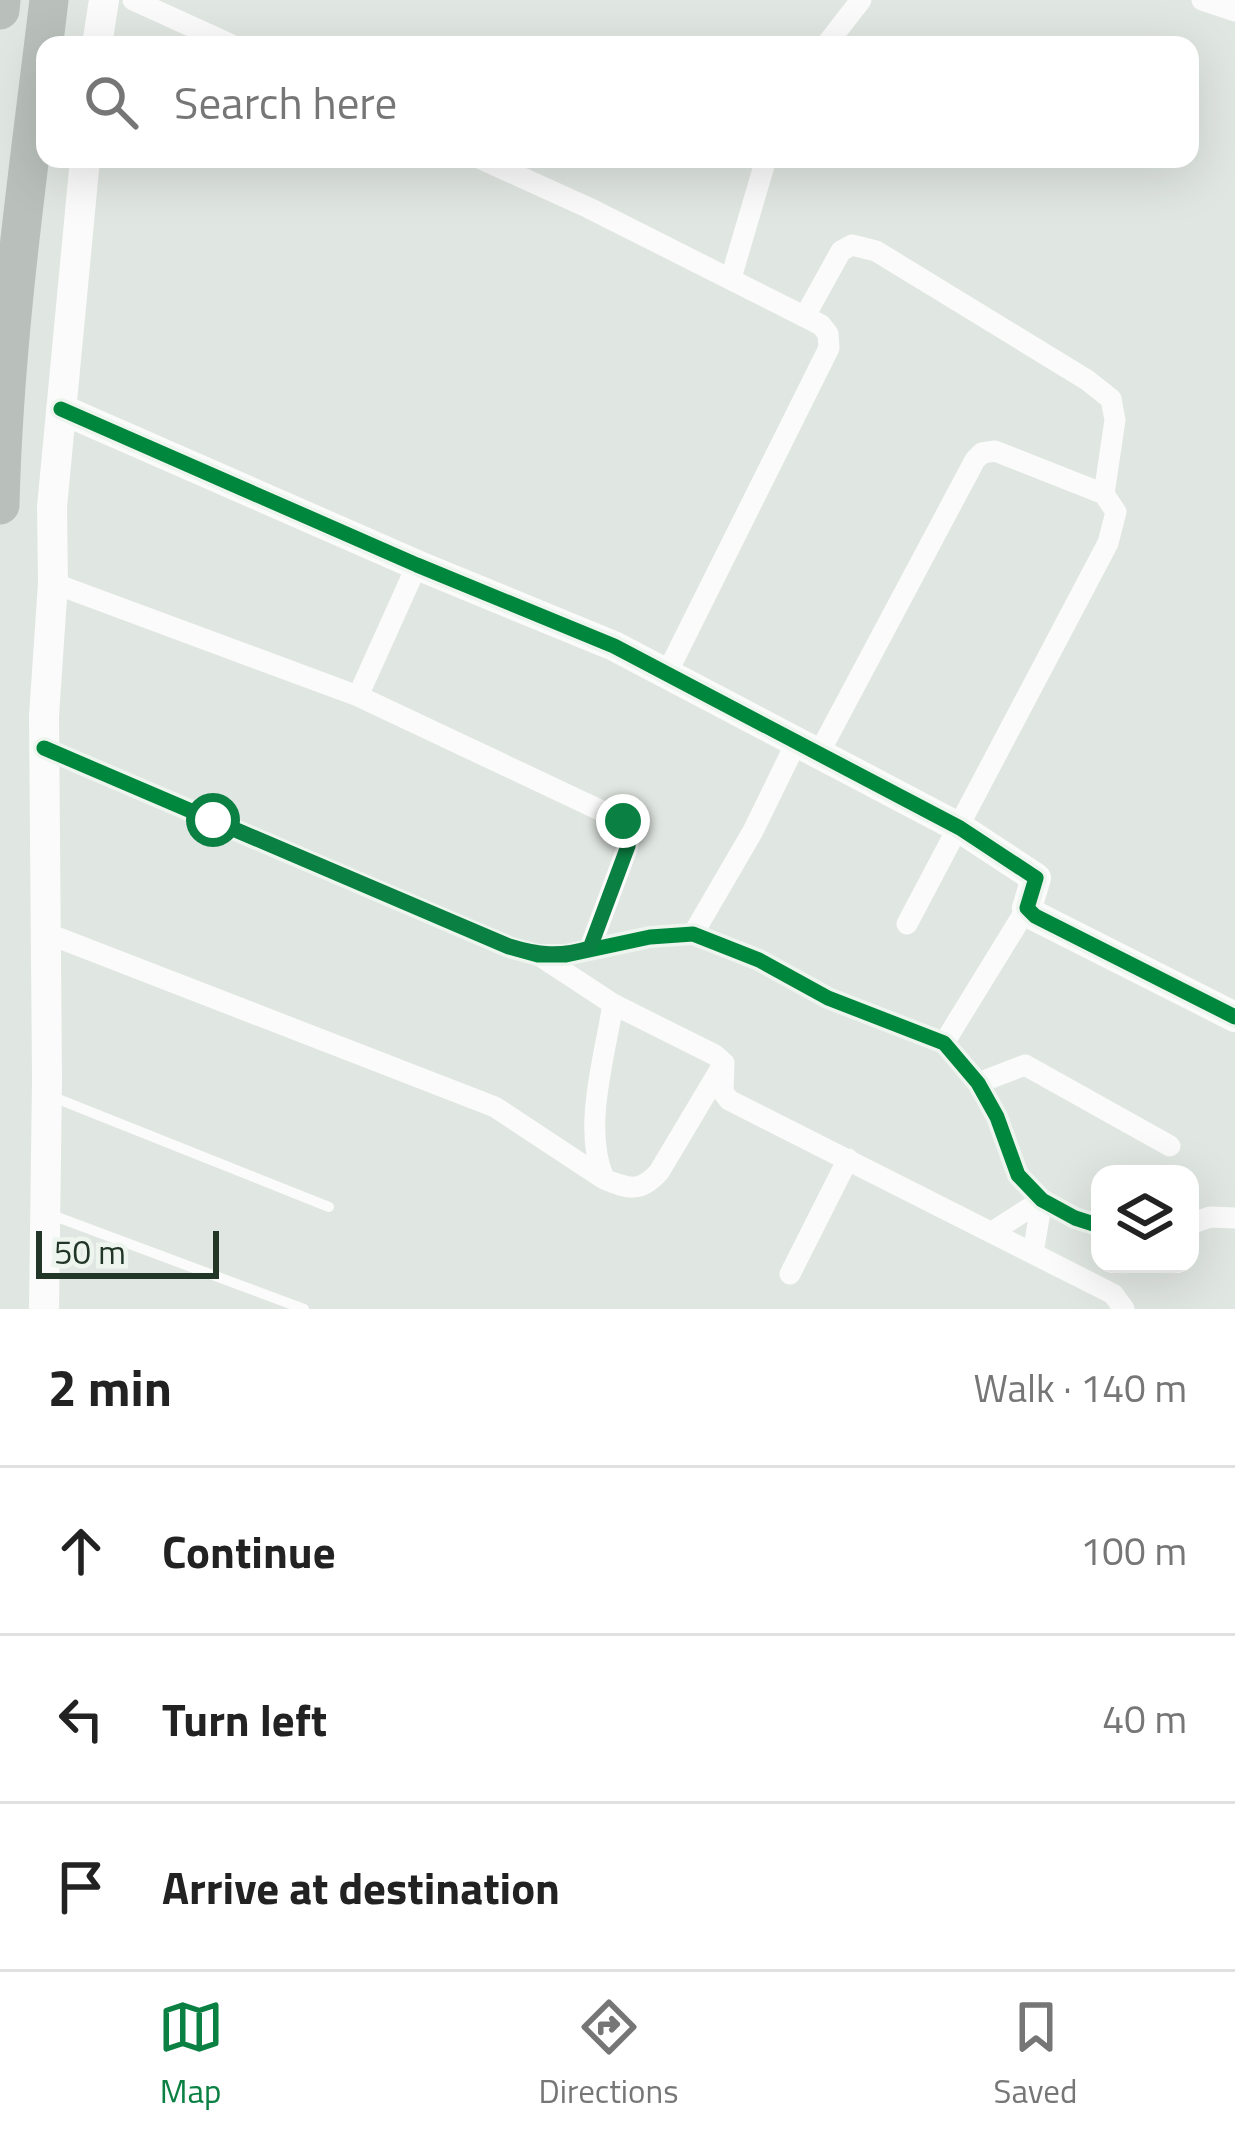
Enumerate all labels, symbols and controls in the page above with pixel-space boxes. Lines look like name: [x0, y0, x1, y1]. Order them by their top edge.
search box: [36, 36, 1199, 168]
text: Search here: [174, 68, 397, 136]
icon: search: [78, 69, 144, 135]
route start: [186, 793, 240, 847]
route end: [596, 794, 650, 848]
map controls: [1091, 1165, 1199, 1273]
button: layers: [1091, 1165, 1199, 1273]
scale bar: [36, 1225, 219, 1278]
text: 50 m: [54, 1227, 126, 1277]
text: 2 min: [48, 1348, 172, 1426]
text: Walk · 140 m: [973, 1358, 1187, 1417]
text: Continue: [162, 1517, 336, 1585]
icon: ahead: [48, 1518, 114, 1584]
text: 100 m: [1080, 1521, 1187, 1580]
text: Turn left: [162, 1685, 327, 1753]
icon: left: [48, 1686, 114, 1752]
text: 40 m: [1102, 1689, 1187, 1748]
text: Arrive at destination: [162, 1853, 560, 1921]
icon: arrive: [48, 1854, 114, 1920]
tab: Map: [158, 1994, 224, 2116]
tab: Directions: [539, 1994, 679, 2116]
tab: Saved: [994, 1994, 1077, 2116]

